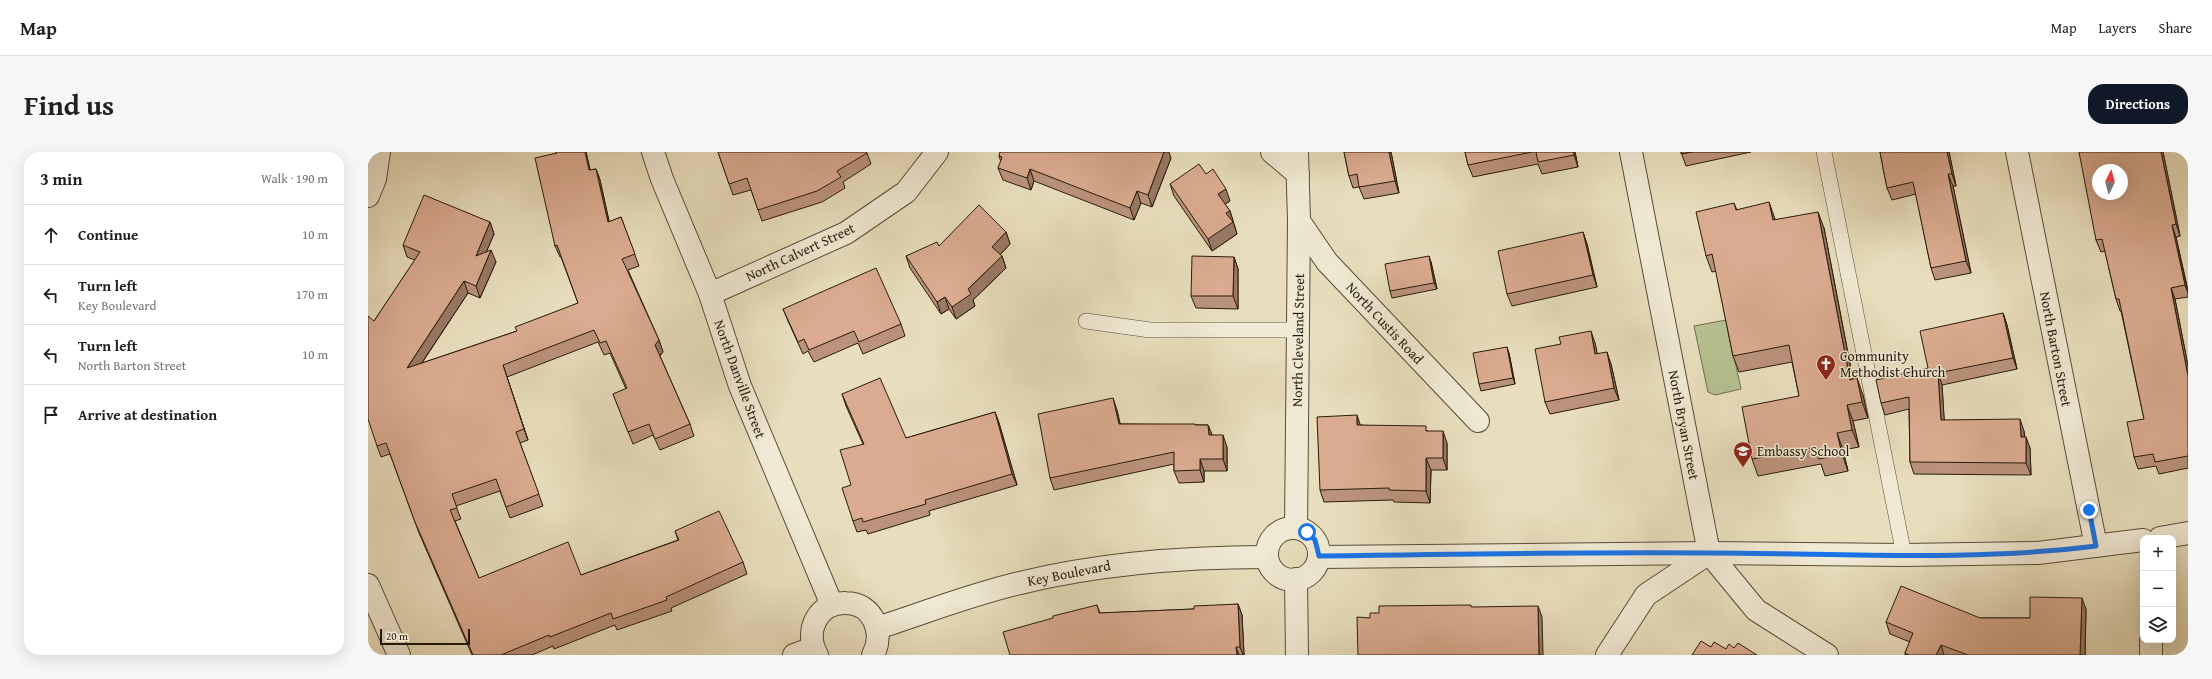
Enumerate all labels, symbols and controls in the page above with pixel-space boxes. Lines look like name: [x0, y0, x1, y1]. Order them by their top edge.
text: Map: [20, 14, 57, 42]
text: Map: [2051, 18, 2077, 38]
text: Layers: [2099, 18, 2137, 38]
text: Share: [2159, 18, 2192, 38]
text: Find us: [24, 84, 114, 125]
button: Directions: [2088, 84, 2188, 124]
north arrow: [2092, 164, 2128, 200]
text: 3 min: [40, 166, 82, 191]
text: Walk · 190 m: [261, 169, 328, 188]
street label: North Calvert Street: [742, 218, 858, 286]
icon: ahead: [40, 224, 62, 246]
text: Continue: [78, 224, 139, 245]
text: 10 m: [302, 225, 328, 244]
street label: North Cleveland Street: [1287, 273, 1309, 407]
text: Turn left: [78, 275, 137, 296]
street label: North Custis Road: [1342, 278, 1429, 369]
icon: left: [40, 284, 62, 306]
text: 170 m: [296, 285, 328, 304]
street label: North Barton Street: [2035, 290, 2077, 408]
text: Key Boulevard: [78, 296, 156, 315]
street label: North Danville Street: [709, 317, 771, 441]
text: Turn left: [78, 335, 137, 356]
icon: left: [40, 344, 62, 366]
text: 10 m: [302, 345, 328, 364]
place label: Community Methodist Church: [1840, 346, 1946, 382]
church icon: Community Methodist Church: [1815, 353, 1837, 381]
text: North Barton Street: [78, 356, 186, 375]
street label: North Bryan Street: [1664, 368, 1704, 482]
icon: arrive: [40, 404, 62, 426]
text: Arrive at destination: [78, 404, 217, 425]
school or university icon: Embassy School: [1732, 440, 1754, 468]
place label: Embassy School: [1757, 441, 1850, 461]
route end: [2080, 501, 2098, 519]
route start: [1298, 523, 1316, 541]
map controls: [2140, 535, 2176, 643]
button: +: [2140, 535, 2176, 571]
street label: Key Boulevard: [1026, 555, 1113, 591]
button: −: [2140, 571, 2176, 607]
button: layers: [2140, 607, 2176, 643]
scale bar: [380, 627, 470, 646]
text: 20 m: [386, 628, 408, 644]

